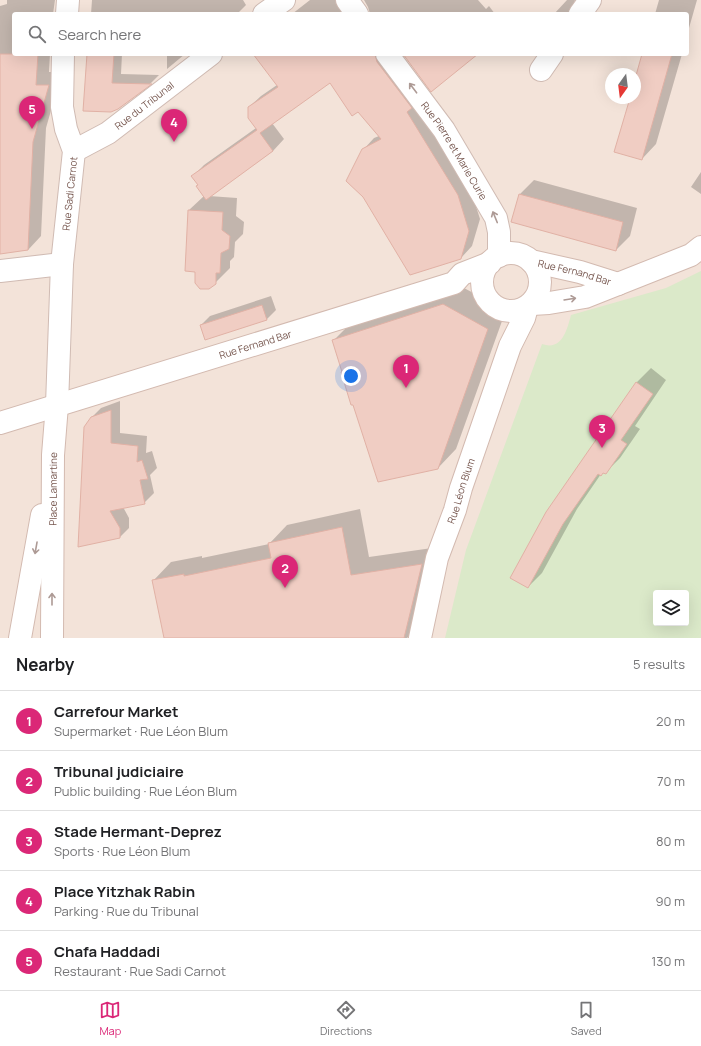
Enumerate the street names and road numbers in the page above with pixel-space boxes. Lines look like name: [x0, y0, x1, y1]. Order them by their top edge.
street label: Rue du Tribunal: [112, 78, 177, 133]
street label: Rue Pierre et Marie Curie: [418, 99, 491, 203]
street label: Rue Sadi Carnot: [59, 156, 80, 231]
street label: Rue Fernand Bar: [537, 256, 613, 289]
street label: Rue Fernand Bar: [217, 326, 294, 362]
street label: Place Lamartine: [46, 452, 60, 526]
street label: Rue Léon Blum: [444, 456, 478, 526]

